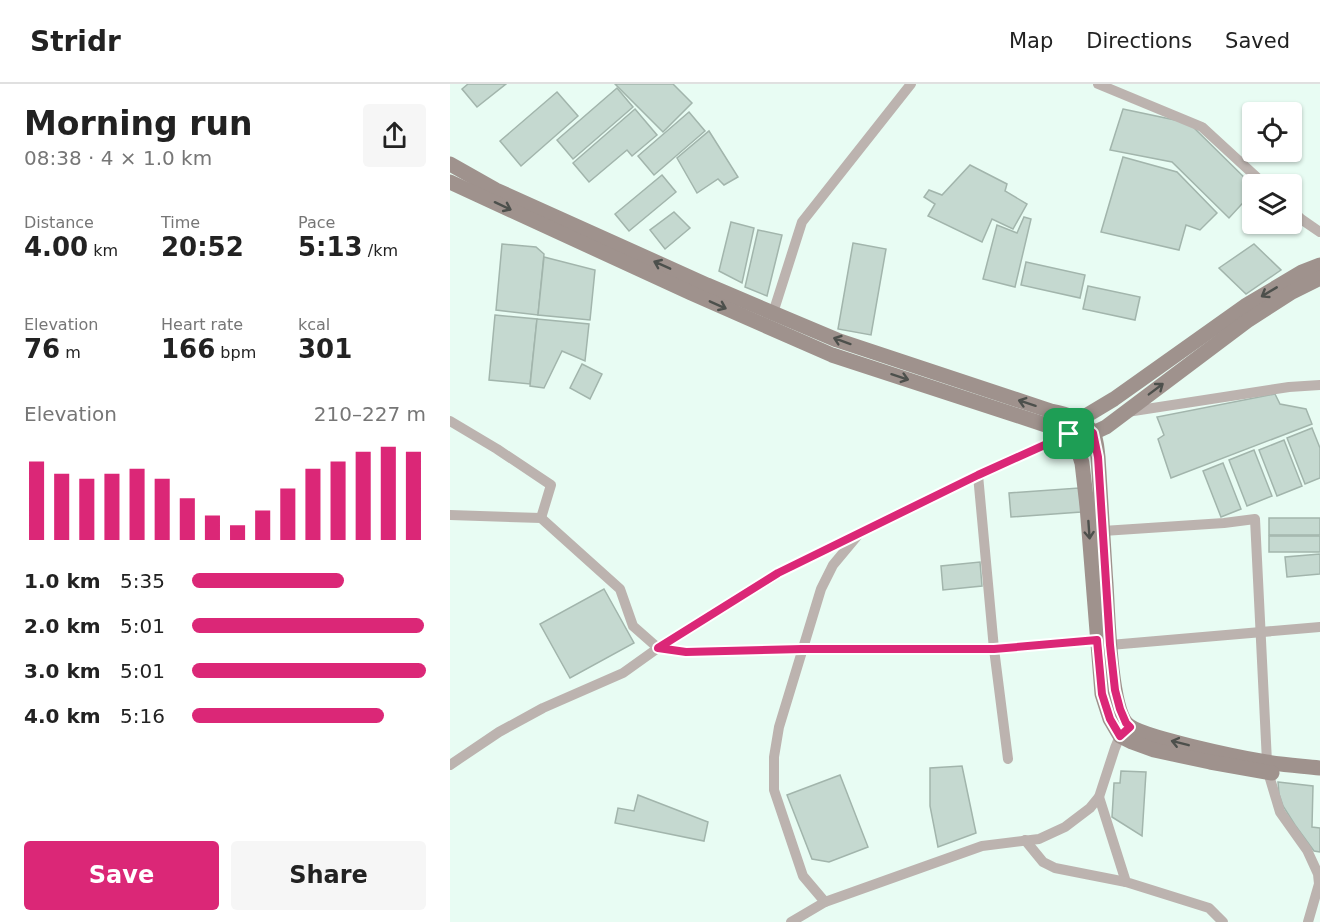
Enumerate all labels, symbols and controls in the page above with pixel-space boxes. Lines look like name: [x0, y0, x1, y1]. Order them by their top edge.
text: Stridr: [30, 25, 121, 58]
text: Map: [1009, 29, 1053, 53]
text: Directions: [1086, 29, 1192, 53]
text: Saved: [1225, 29, 1290, 53]
map controls: [1242, 102, 1302, 234]
button: locate: [1242, 102, 1302, 162]
text: Morning run: [24, 104, 252, 143]
button: share: [363, 104, 426, 167]
text: 08:38 · 4 × 1.0 km: [24, 146, 212, 170]
button: layers: [1242, 174, 1302, 234]
one-way arrow: [494, 201, 512, 213]
text: Distance: [24, 213, 94, 232]
text: Time: [161, 213, 200, 232]
text: Pace: [298, 213, 335, 232]
text: 4.00: [24, 232, 88, 262]
text: 20:52: [161, 232, 244, 262]
text: 5:13: [298, 232, 363, 262]
text: km: [88, 241, 118, 260]
text: /km: [363, 241, 398, 260]
one-way arrow: [653, 259, 672, 270]
one-way arrow: [1261, 287, 1278, 299]
one-way arrow: [709, 300, 727, 312]
text: Elevation: [24, 315, 98, 334]
text: Heart rate: [161, 315, 243, 334]
text: kcal: [298, 315, 330, 334]
text: 76: [24, 334, 60, 364]
text: 166: [161, 334, 215, 364]
text: 301: [298, 334, 352, 364]
one-way arrow: [833, 334, 851, 345]
text: m: [60, 343, 81, 362]
text: bpm: [215, 343, 256, 362]
one-way arrow: [890, 372, 909, 383]
one-way arrow: [1147, 383, 1163, 395]
one-way arrow: [1018, 396, 1036, 407]
text: Elevation: [24, 402, 117, 426]
text: 210–227 m: [314, 402, 426, 426]
pin: [1043, 408, 1094, 459]
icon: arrive: [1052, 417, 1085, 450]
one-way arrow: [1083, 520, 1094, 540]
text: 1.0 km: [24, 569, 101, 593]
text: 5:35: [120, 569, 165, 593]
text: 2.0 km: [24, 614, 101, 638]
text: 5:01: [120, 614, 165, 638]
text: 3.0 km: [24, 659, 101, 683]
text: 5:01: [120, 659, 165, 683]
text: 4.0 km: [24, 704, 101, 728]
text: 5:16: [120, 704, 165, 728]
one-way arrow: [1171, 736, 1190, 748]
button: Save: [24, 841, 219, 910]
button: Share: [231, 841, 426, 910]

